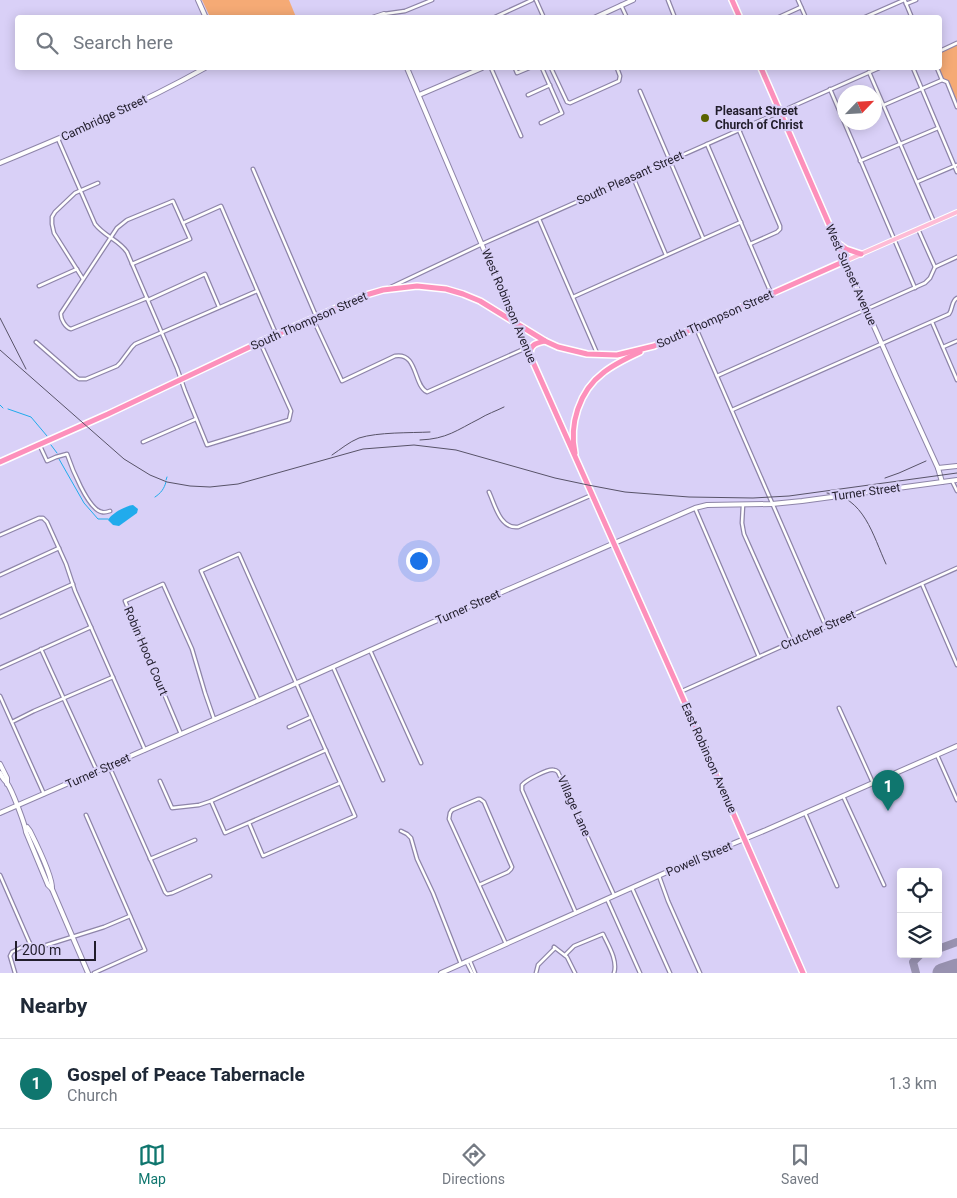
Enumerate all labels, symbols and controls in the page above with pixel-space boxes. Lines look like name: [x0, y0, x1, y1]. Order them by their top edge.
search box: [15, 15, 942, 70]
icon: search: [33, 29, 61, 57]
text: Search here: [73, 31, 173, 54]
north arrow: [837, 85, 882, 130]
street label: Cambridge Street: [59, 92, 149, 144]
place label: Pleasant Street Church of Christ: [715, 104, 803, 132]
marker: Pleasant Street Church of Christ: [699, 112, 711, 124]
street label: South Pleasant Street: [574, 148, 686, 208]
street label: West Sunset Avenue: [822, 222, 880, 328]
street label: West Robinson Avenue: [479, 247, 539, 365]
street label: South Thompson Street: [655, 287, 775, 351]
street label: South Thompson Street: [249, 289, 369, 353]
street label: Turner Street: [831, 480, 901, 504]
your location: [406, 548, 432, 574]
street label: Turner Street: [434, 587, 502, 627]
street label: Robin Hood Court: [121, 605, 171, 698]
street label: Crutcher Street: [778, 607, 858, 653]
street label: East Robinson Avenue: [678, 701, 740, 815]
street label: Turner Street: [64, 751, 132, 791]
pin: 1: [872, 770, 904, 811]
street label: Village Lane: [554, 773, 594, 839]
street label: Powell Street: [664, 839, 734, 879]
map controls: [897, 868, 942, 958]
button: locate: [897, 868, 942, 913]
button: layers: [897, 913, 942, 958]
scale bar: [15, 938, 96, 961]
text: 200 m: [22, 942, 61, 958]
text: Nearby: [20, 994, 87, 1018]
text: Gospel of Peace Tabernacle: [67, 1063, 305, 1086]
text: 1: [31, 1074, 41, 1093]
text: 1.3 km: [889, 1074, 937, 1093]
text: Church: [67, 1086, 118, 1105]
tab: Map: [138, 1141, 166, 1187]
tab: Directions: [442, 1141, 505, 1187]
tab: Saved: [781, 1141, 819, 1187]

